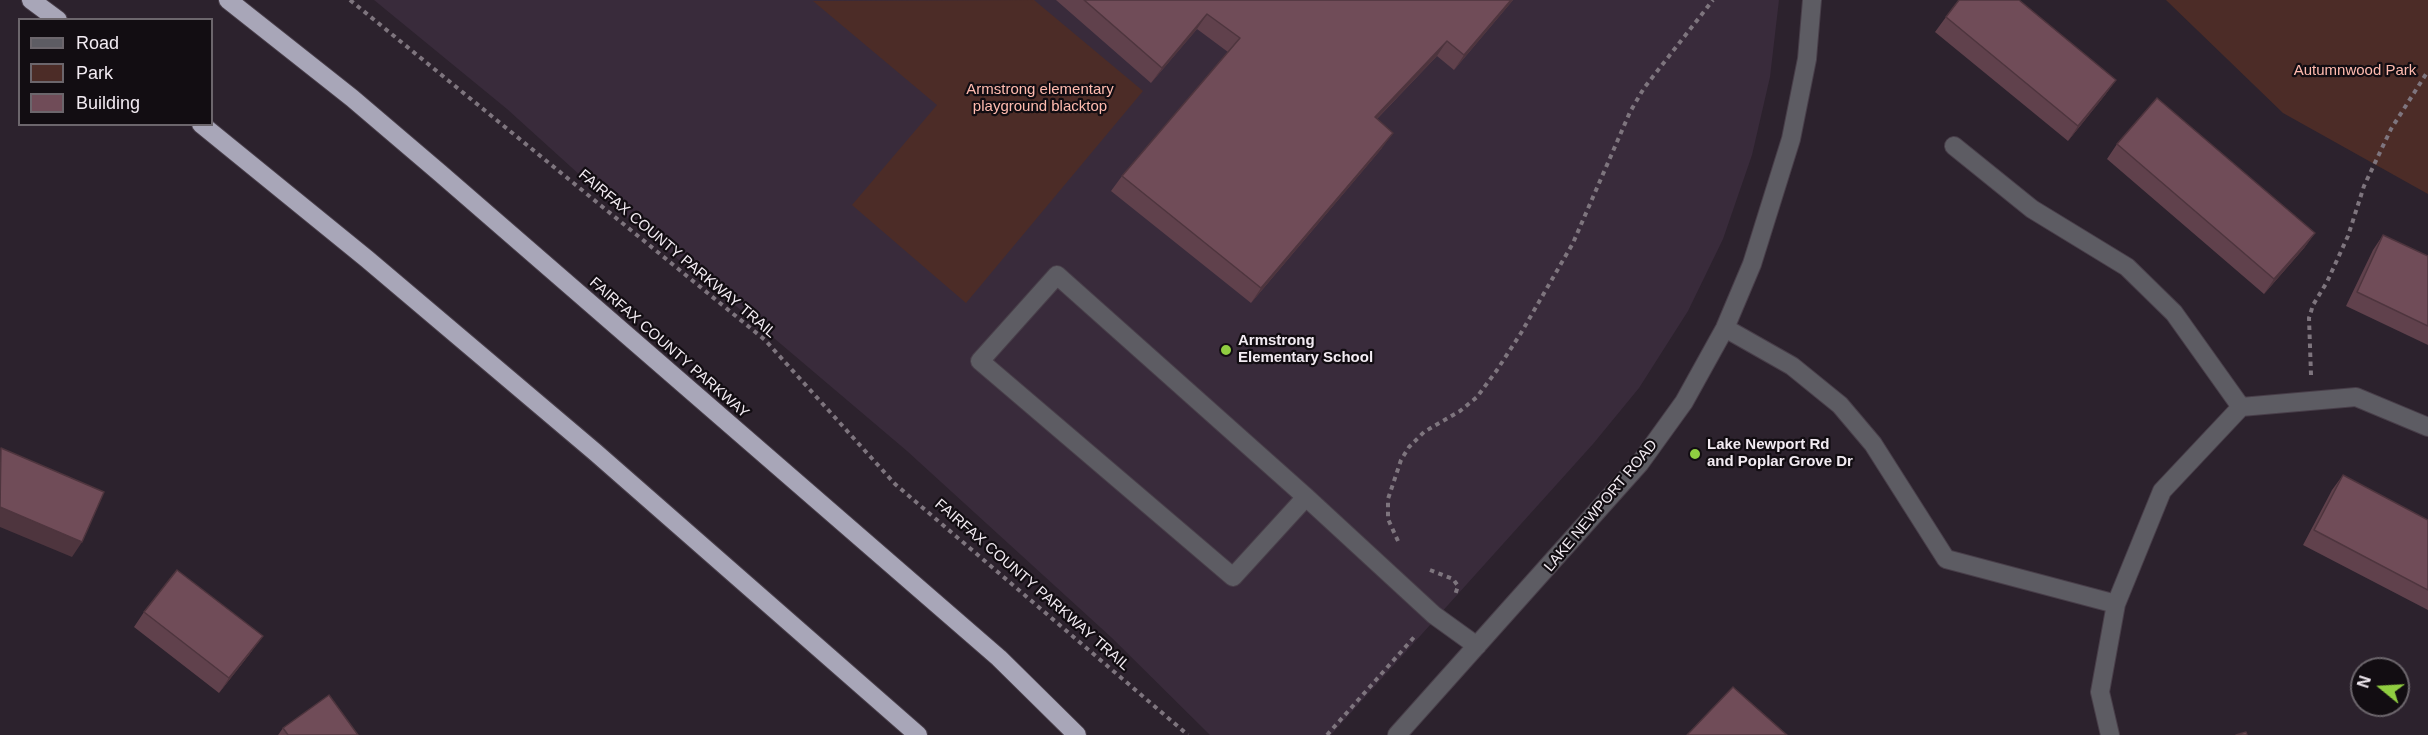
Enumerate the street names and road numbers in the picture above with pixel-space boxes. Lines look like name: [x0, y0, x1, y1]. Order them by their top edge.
street label: FAIRFAX COUNTY PARKWAY TRAIL: [575, 166, 779, 342]
street label: FAIRFAX COUNTY PARKWAY: [586, 274, 752, 422]
street label: LAKE NEWPORT ROAD: [1541, 436, 1661, 576]
street label: FAIRFAX COUNTY PARKWAY TRAIL: [931, 495, 1133, 675]

